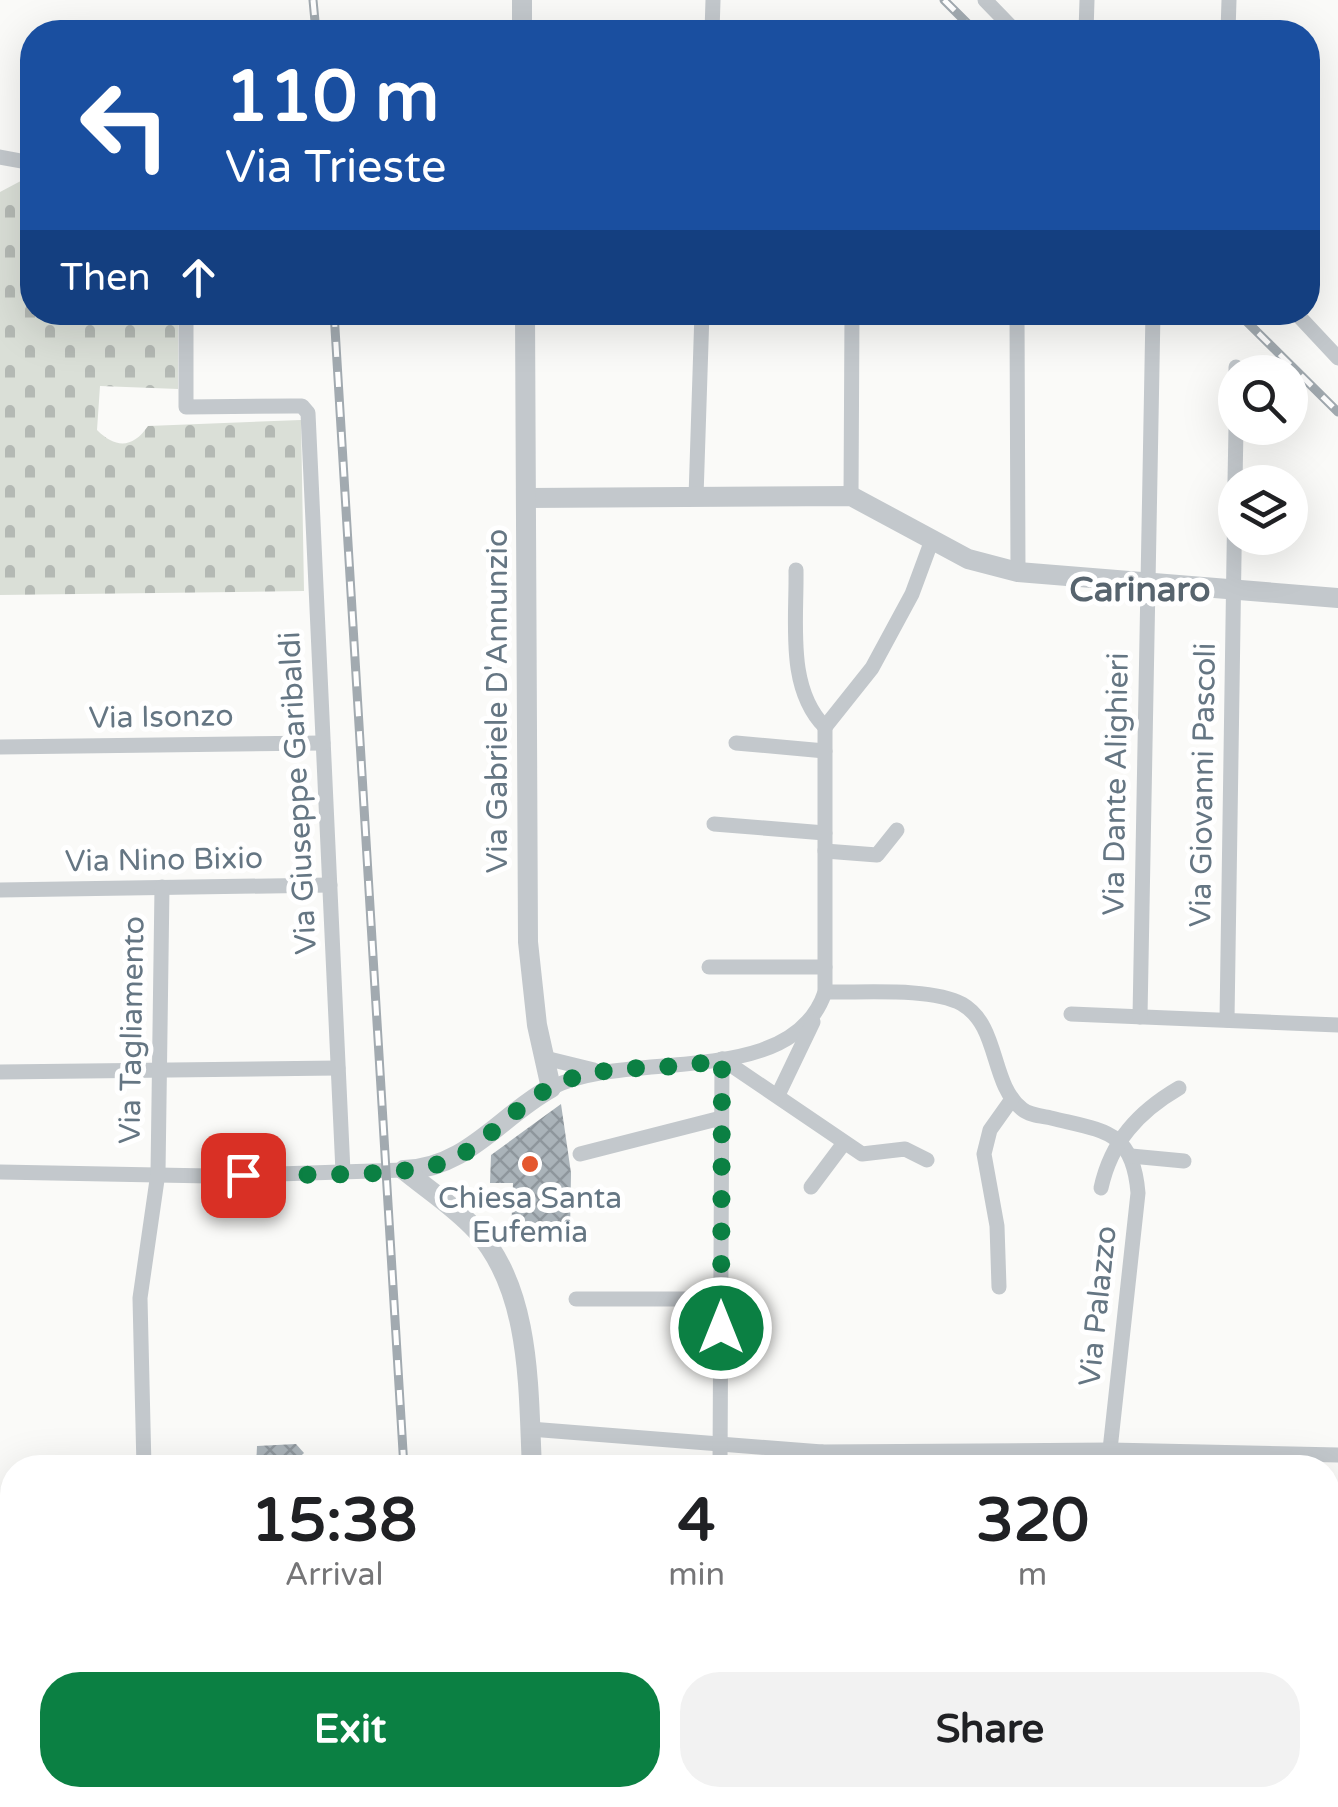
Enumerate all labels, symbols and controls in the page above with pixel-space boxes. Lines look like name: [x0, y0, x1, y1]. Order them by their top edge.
text: 110 m: [225, 56, 439, 140]
icon: left: [60, 60, 190, 190]
text: Via Trieste: [225, 141, 446, 195]
icon: ahead: [171, 250, 226, 305]
text: Then: [60, 255, 151, 301]
map controls: [1218, 355, 1308, 555]
button: search: [1218, 355, 1308, 445]
button: layers: [1218, 465, 1308, 555]
street label: Via Gabriele D'Annunzio: [479, 529, 516, 873]
district label: Carinaro: [1069, 569, 1211, 611]
street label: Via Giuseppe Garibaldi: [271, 631, 325, 955]
street label: Via Giovanni Pascoli: [1182, 642, 1224, 928]
street label: Via Dante Alighieri: [1095, 652, 1137, 916]
street label: Via Isonzo: [88, 697, 234, 737]
street label: Via Nino Bixio: [65, 840, 263, 880]
street label: Via Tagliamento: [112, 916, 152, 1144]
pin: [201, 1133, 286, 1218]
icon: arrive: [216, 1148, 271, 1203]
marker: Chiesa Santa Eufemia: [519, 1153, 541, 1175]
place label: Chiesa Santa Eufemia: [438, 1180, 622, 1251]
street label: Via Palazzo: [1071, 1224, 1125, 1388]
position arrow: [669, 1276, 773, 1380]
text: 15:38: [251, 1485, 417, 1557]
text: 4: [678, 1485, 715, 1557]
text: 320: [976, 1485, 1089, 1557]
text: Arrival: [285, 1556, 384, 1594]
text: min: [668, 1556, 725, 1594]
text: m: [1018, 1556, 1047, 1594]
button: Exit: [40, 1672, 660, 1787]
button: Share: [680, 1672, 1300, 1787]

